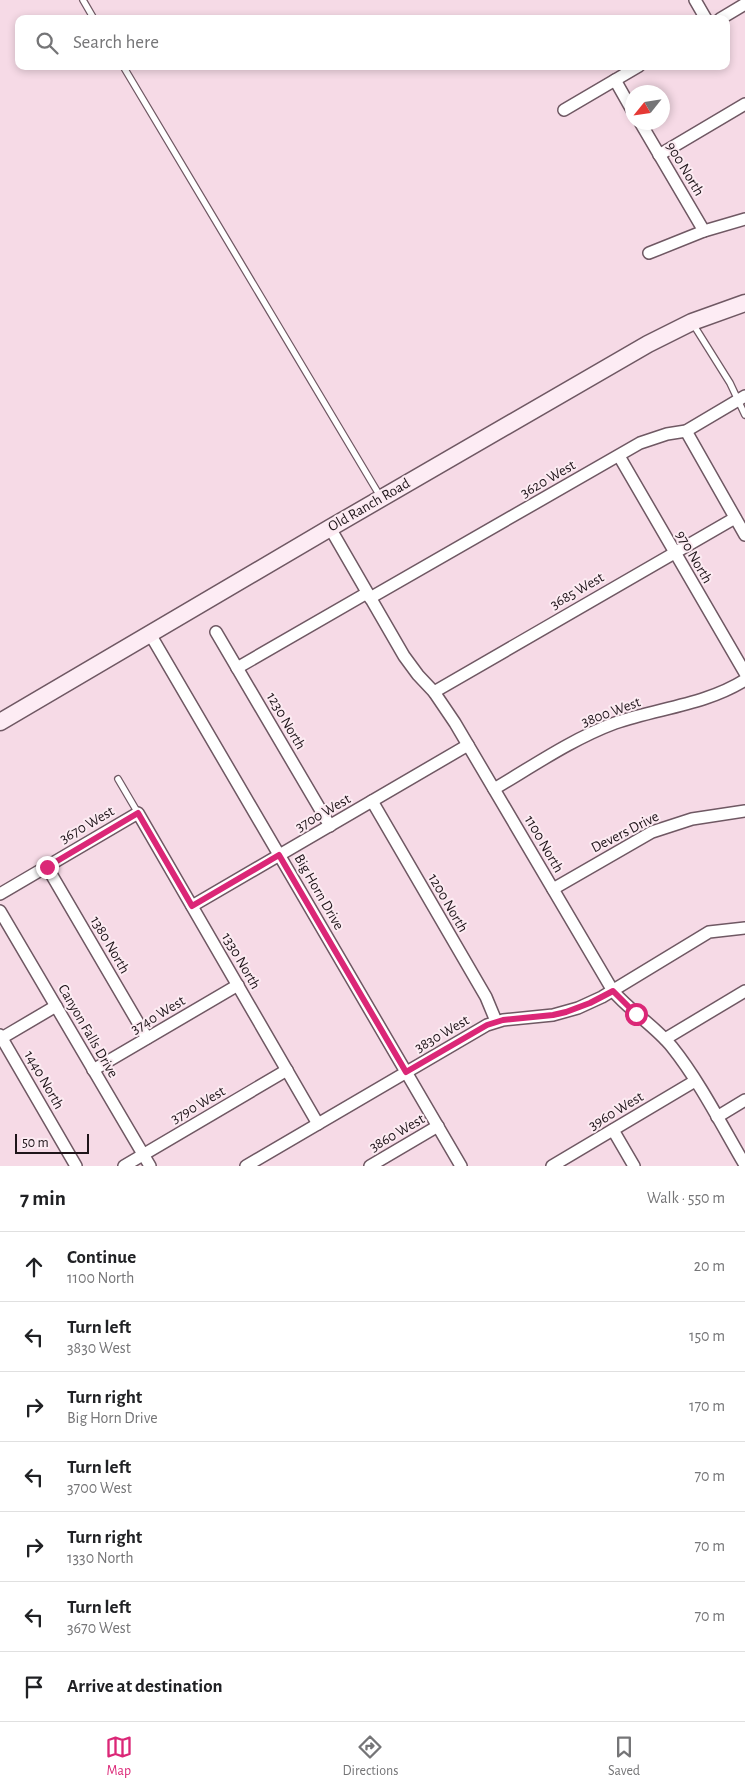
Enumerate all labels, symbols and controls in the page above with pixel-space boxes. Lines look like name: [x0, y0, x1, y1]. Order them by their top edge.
search box: [15, 15, 730, 70]
icon: search: [33, 29, 61, 57]
text: Search here: [73, 33, 159, 52]
north arrow: [625, 85, 670, 130]
street label: 900 North: [663, 139, 707, 199]
street label: 3620 West: [518, 457, 578, 501]
street label: Old Ranch Road: [325, 475, 413, 534]
street label: 970 North: [673, 528, 715, 586]
street label: 3685 West: [548, 570, 607, 612]
street label: 1230 North: [264, 690, 308, 752]
street label: 3800 West: [579, 694, 643, 730]
street label: 3700 West: [293, 791, 353, 835]
street label: 3670 West: [57, 803, 117, 846]
street label: Devers Drive: [589, 809, 661, 855]
street label: 1100 North: [522, 813, 566, 875]
street label: Big Horn Drive: [291, 851, 347, 933]
route end: [36, 856, 59, 879]
street label: 1200 North: [425, 871, 471, 935]
street label: 1380 North: [88, 914, 132, 976]
street label: 1330 North: [219, 930, 263, 992]
street label: Canyon Falls Drive: [55, 982, 121, 1080]
street label: 3740 West: [128, 993, 188, 1037]
route start: [625, 1003, 648, 1026]
street label: 3830 West: [412, 1012, 472, 1055]
street label: 1440 North: [21, 1048, 67, 1112]
street label: 3790 West: [168, 1083, 228, 1126]
street label: 3960 West: [586, 1089, 646, 1133]
street label: 3860 West: [367, 1111, 427, 1155]
scale bar: [15, 1131, 89, 1154]
text: 50 m: [22, 1136, 49, 1150]
text: 7 min: [20, 1188, 66, 1209]
text: Walk · 550 m: [647, 1190, 725, 1206]
text: Continue: [67, 1248, 136, 1267]
icon: ahead: [20, 1253, 48, 1281]
text: 20 m: [694, 1258, 725, 1274]
text: 1100 North: [67, 1270, 134, 1286]
text: Turn left: [67, 1318, 131, 1337]
icon: left: [20, 1323, 48, 1351]
text: 150 m: [689, 1328, 725, 1344]
text: 3830 West: [67, 1340, 131, 1356]
text: Turn right: [67, 1388, 142, 1407]
icon: right: [20, 1393, 48, 1421]
text: 170 m: [689, 1398, 725, 1414]
text: Big Horn Drive: [67, 1410, 158, 1426]
text: Turn left: [67, 1458, 131, 1477]
icon: left: [20, 1463, 48, 1491]
text: 70 m: [694, 1468, 725, 1484]
text: 3700 West: [67, 1480, 132, 1496]
text: Turn right: [67, 1528, 142, 1547]
icon: right: [20, 1533, 48, 1561]
text: 70 m: [694, 1538, 725, 1554]
text: 1330 North: [67, 1550, 134, 1566]
text: Turn left: [67, 1598, 131, 1617]
icon: left: [20, 1603, 48, 1631]
text: 70 m: [694, 1608, 725, 1624]
text: 3670 West: [67, 1620, 131, 1636]
icon: arrive: [20, 1673, 48, 1701]
text: Arrive at destination: [67, 1677, 223, 1696]
tab: Map: [105, 1733, 133, 1780]
tab: Directions: [343, 1733, 398, 1780]
tab: Saved: [608, 1733, 640, 1780]

